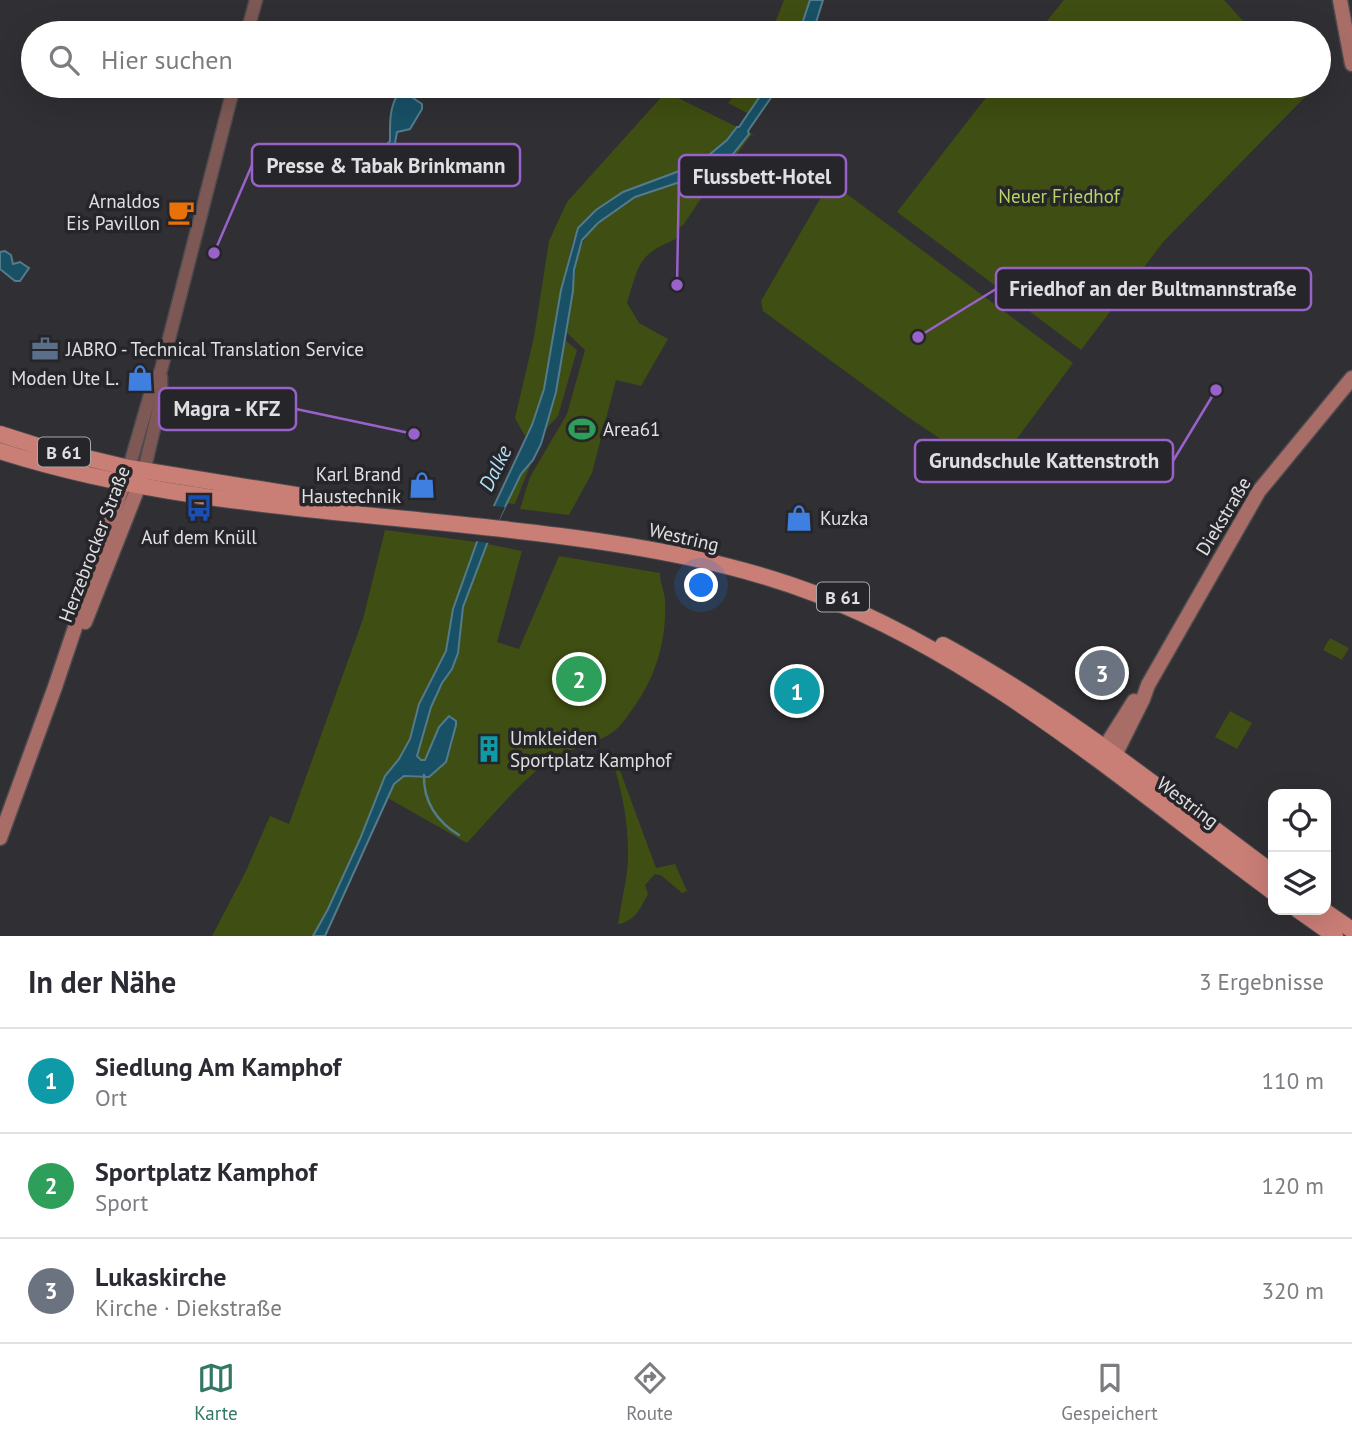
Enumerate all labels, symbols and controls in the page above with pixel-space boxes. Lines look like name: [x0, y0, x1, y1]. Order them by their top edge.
search box: [21, 21, 1331, 98]
icon: search: [45, 41, 83, 79]
text: Hier suchen: [101, 43, 233, 76]
callout: Presse & Tabak Brinkmann: [252, 144, 520, 186]
text: Presse & Tabak Brinkmann: [267, 152, 506, 179]
callout: Flussbett-Hotel: [679, 155, 846, 197]
text: Flussbett-Hotel: [693, 163, 832, 190]
park label: Neuer Friedhof: [998, 184, 1121, 208]
place label: Arnaldos Eis Pavillon: [66, 189, 160, 235]
cafe icon: Arnaldos Eis Pavillon: [166, 197, 196, 227]
callout: Friedhof an der Bultmannstraße: [996, 268, 1311, 310]
text: Friedhof an der Bultmannstraße: [1009, 275, 1297, 302]
office icon: JABRO - Technical Translation Service: [30, 334, 60, 364]
place label: JABRO - Technical Translation Service: [65, 337, 364, 361]
shop icon: Moden Ute L.: [125, 363, 155, 393]
place label: Moden Ute L.: [11, 366, 119, 390]
callout: Magra - KFZ: [159, 388, 296, 430]
text: Magra - KFZ: [174, 395, 280, 422]
sports icon: Area61: [567, 414, 597, 444]
place label: Area61: [603, 417, 660, 441]
road number: B 61: [38, 438, 90, 466]
water label: Dalke: [472, 440, 518, 495]
callout: Grundschule Kattenstroth: [915, 440, 1173, 482]
text: Grundschule Kattenstroth: [929, 447, 1159, 474]
street label: Herzebrocker Straße: [53, 462, 135, 626]
place label: Karl Brand Haustechnik: [301, 462, 401, 508]
shop icon: Karl Brand Haustechnik: [407, 470, 437, 500]
street label: Diekstraße: [1190, 472, 1256, 560]
bus stop icon: Auf dem Knüll: [184, 493, 214, 523]
shop icon: Kuzka: [784, 503, 814, 533]
place label: Kuzka: [820, 506, 868, 530]
street label: Westring: [647, 517, 721, 557]
place label: Auf dem Knüll: [141, 525, 257, 549]
your location: [684, 568, 718, 602]
road number: B 61: [817, 582, 869, 612]
pin: 3: [1079, 647, 1125, 699]
pin: 2: [556, 653, 602, 705]
pin: 1: [774, 665, 820, 717]
place label: Umkleiden Sportplatz Kamphof: [510, 726, 672, 772]
building icon: Umkleiden Sportplatz Kamphof: [474, 734, 504, 764]
street label: Westring: [1152, 771, 1224, 833]
map controls: [1268, 789, 1331, 915]
button: locate: [1268, 789, 1331, 852]
button: layers: [1268, 852, 1331, 915]
text: In der Nähe: [28, 962, 176, 1001]
text: 3 Ergebnisse: [1199, 967, 1324, 996]
text: Siedlung Am Kamphof: [95, 1050, 341, 1083]
text: 1: [44, 1066, 58, 1095]
text: 110 m: [1262, 1066, 1324, 1095]
text: Ort: [95, 1083, 127, 1112]
text: Sportplatz Kamphof: [95, 1155, 317, 1188]
text: 2: [44, 1171, 58, 1200]
text: 120 m: [1262, 1171, 1324, 1200]
text: Sport: [95, 1188, 148, 1217]
text: Lukaskirche: [95, 1260, 227, 1293]
text: 3: [44, 1276, 58, 1305]
text: 320 m: [1262, 1276, 1324, 1305]
text: Kirche · Diekstraße: [95, 1293, 282, 1322]
tab: Karte: [194, 1359, 238, 1425]
tab: Route: [626, 1359, 673, 1425]
tab: Gespeichert: [1061, 1359, 1158, 1425]

